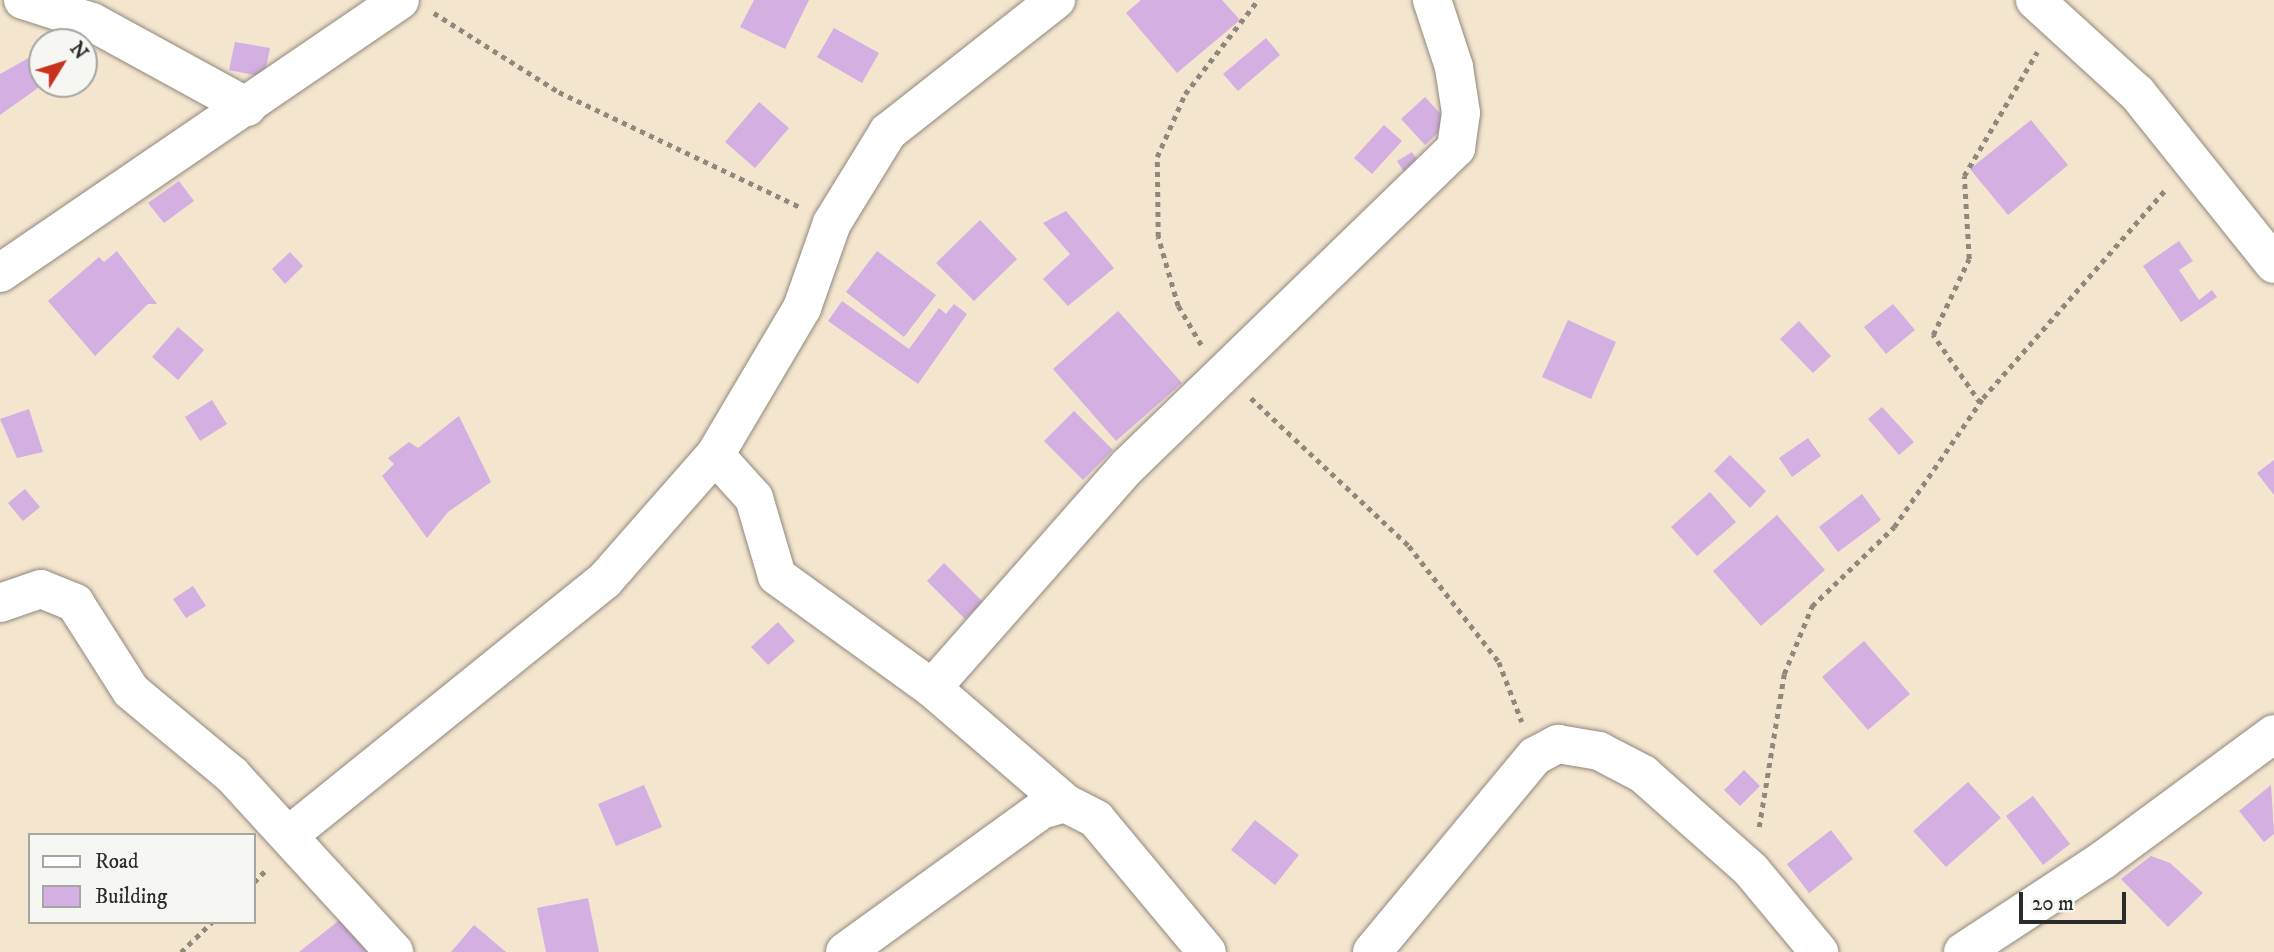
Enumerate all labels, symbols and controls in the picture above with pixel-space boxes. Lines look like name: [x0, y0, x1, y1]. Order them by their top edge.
north arrow: [28, 28, 98, 98]
text: N: [64, 38, 92, 64]
legend: [28, 833, 256, 924]
text: Road: [95, 849, 139, 875]
scale bar: [2022, 878, 2129, 922]
text: Building: [95, 884, 167, 910]
text: 20 m: [2032, 891, 2074, 917]

